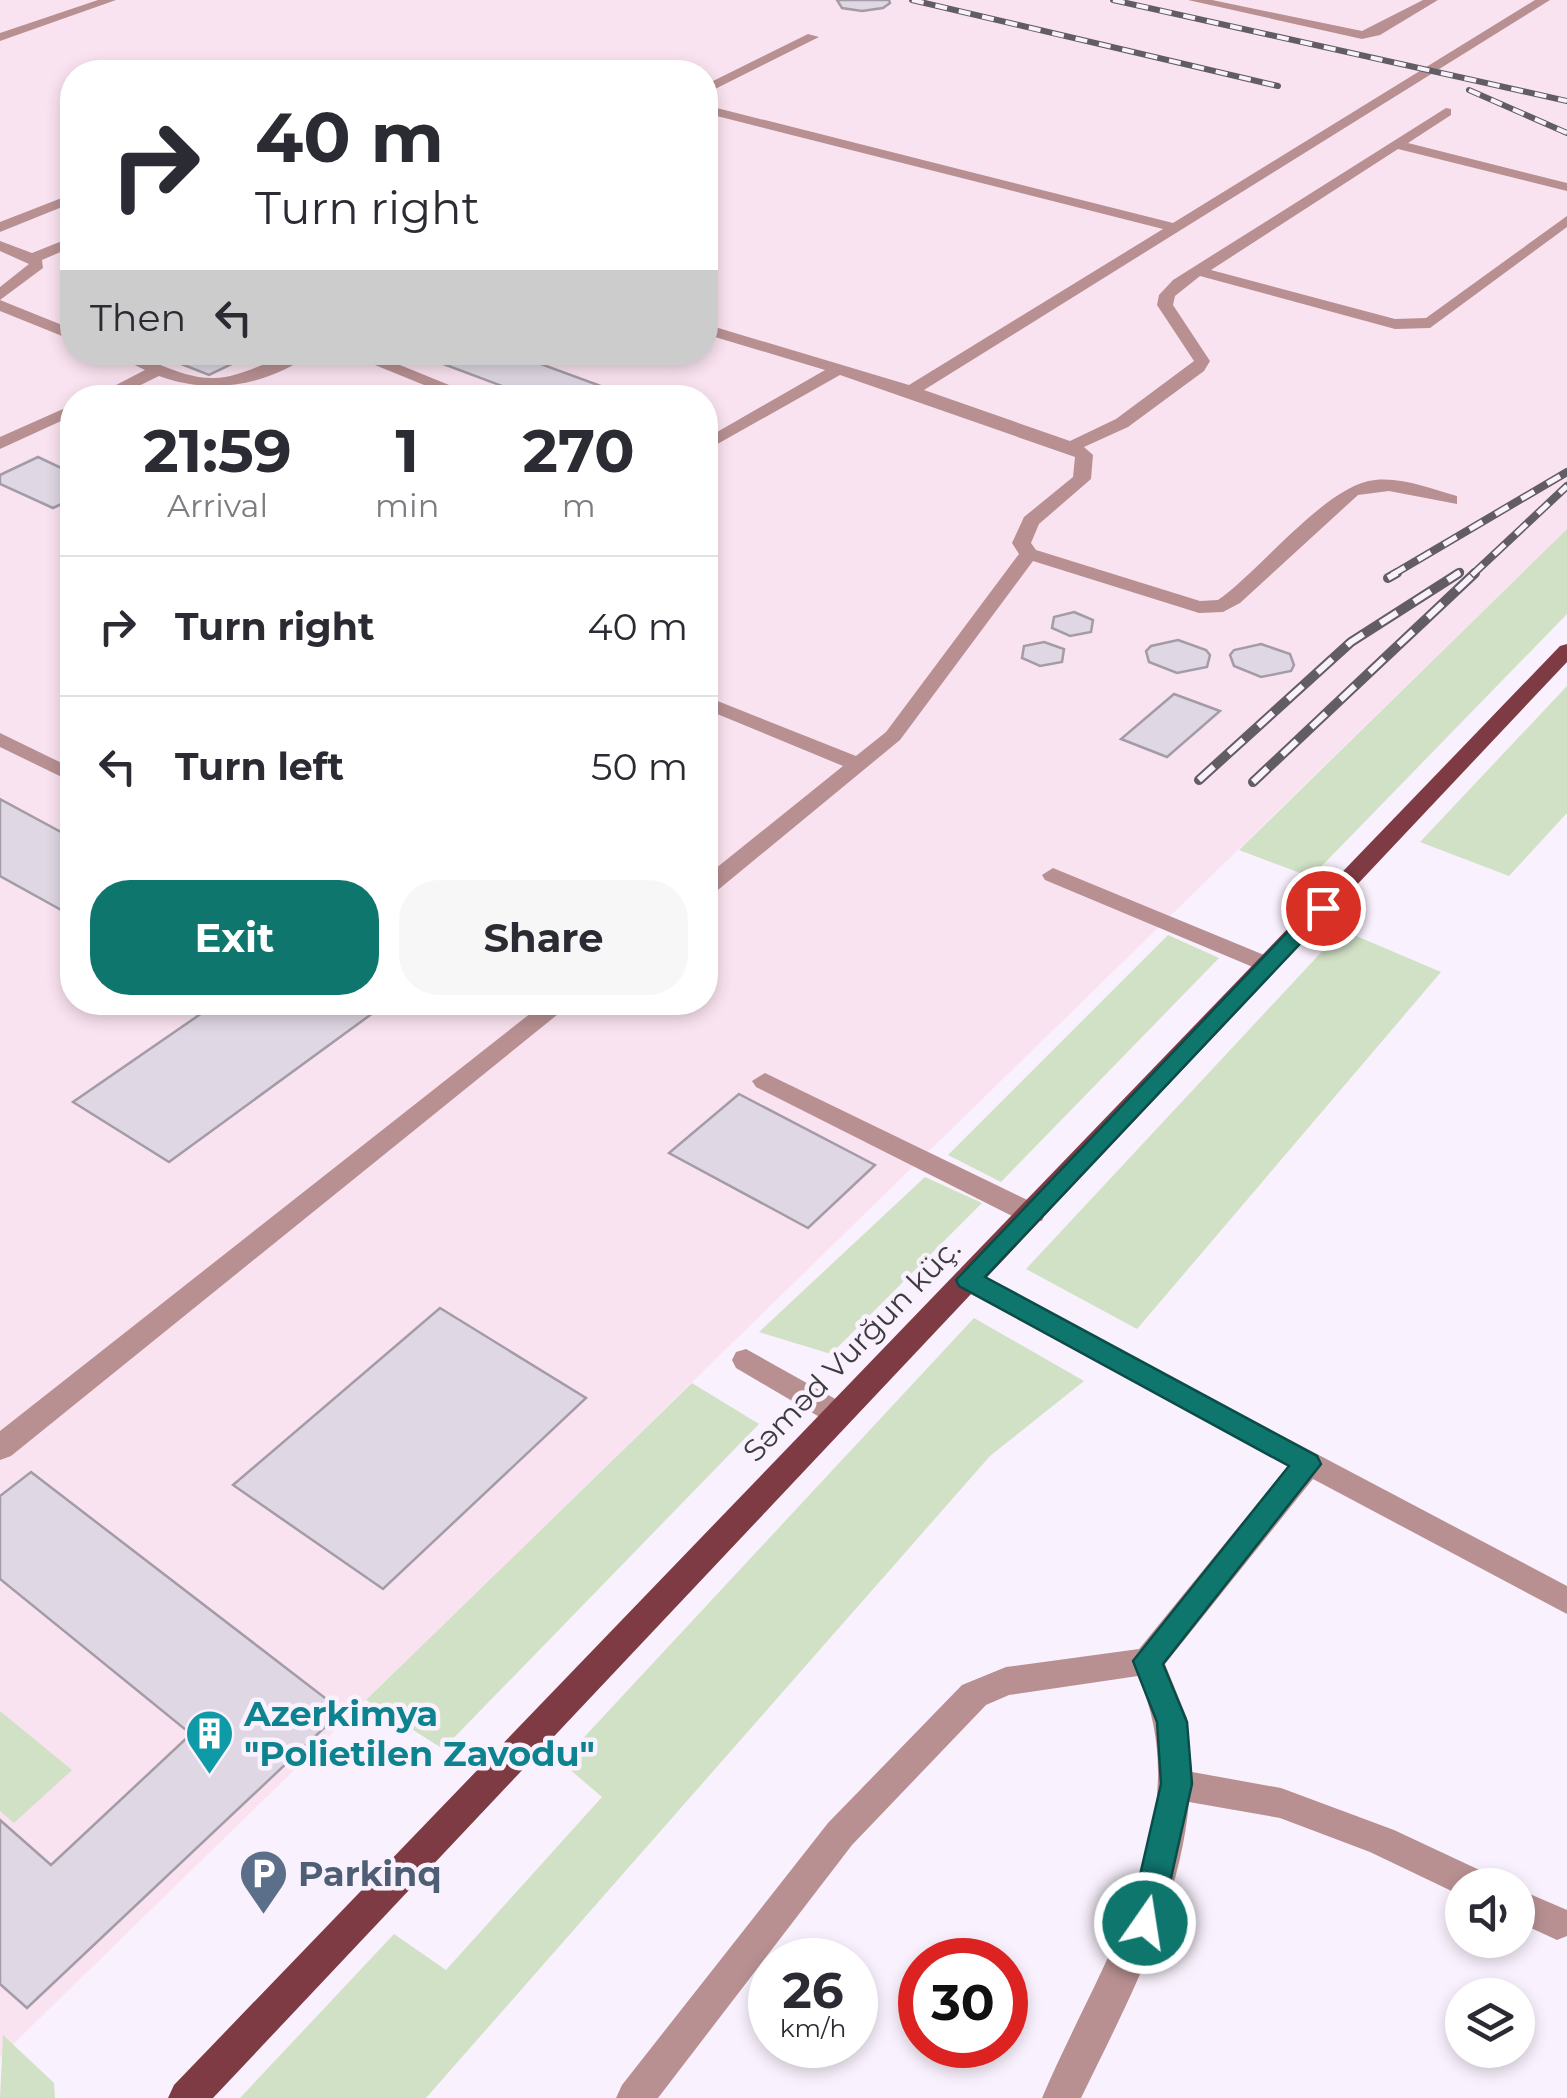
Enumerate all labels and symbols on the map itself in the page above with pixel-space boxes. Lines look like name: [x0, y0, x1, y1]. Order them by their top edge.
pin: [1281, 866, 1366, 951]
street label: Səməd Vurğun küç.: [735, 1230, 968, 1469]
place label: Azerkimya "Polietilen Zavodu": [243, 1692, 595, 1775]
building icon: Azerkimya "Polietilen Zavodu": [183, 1708, 235, 1776]
parking icon: Parkinq: [237, 1848, 289, 1916]
place label: Parkinq: [298, 1852, 442, 1895]
position arrow: [1093, 1871, 1197, 1975]
speed limit sign: 30: [898, 1938, 1028, 2068]

